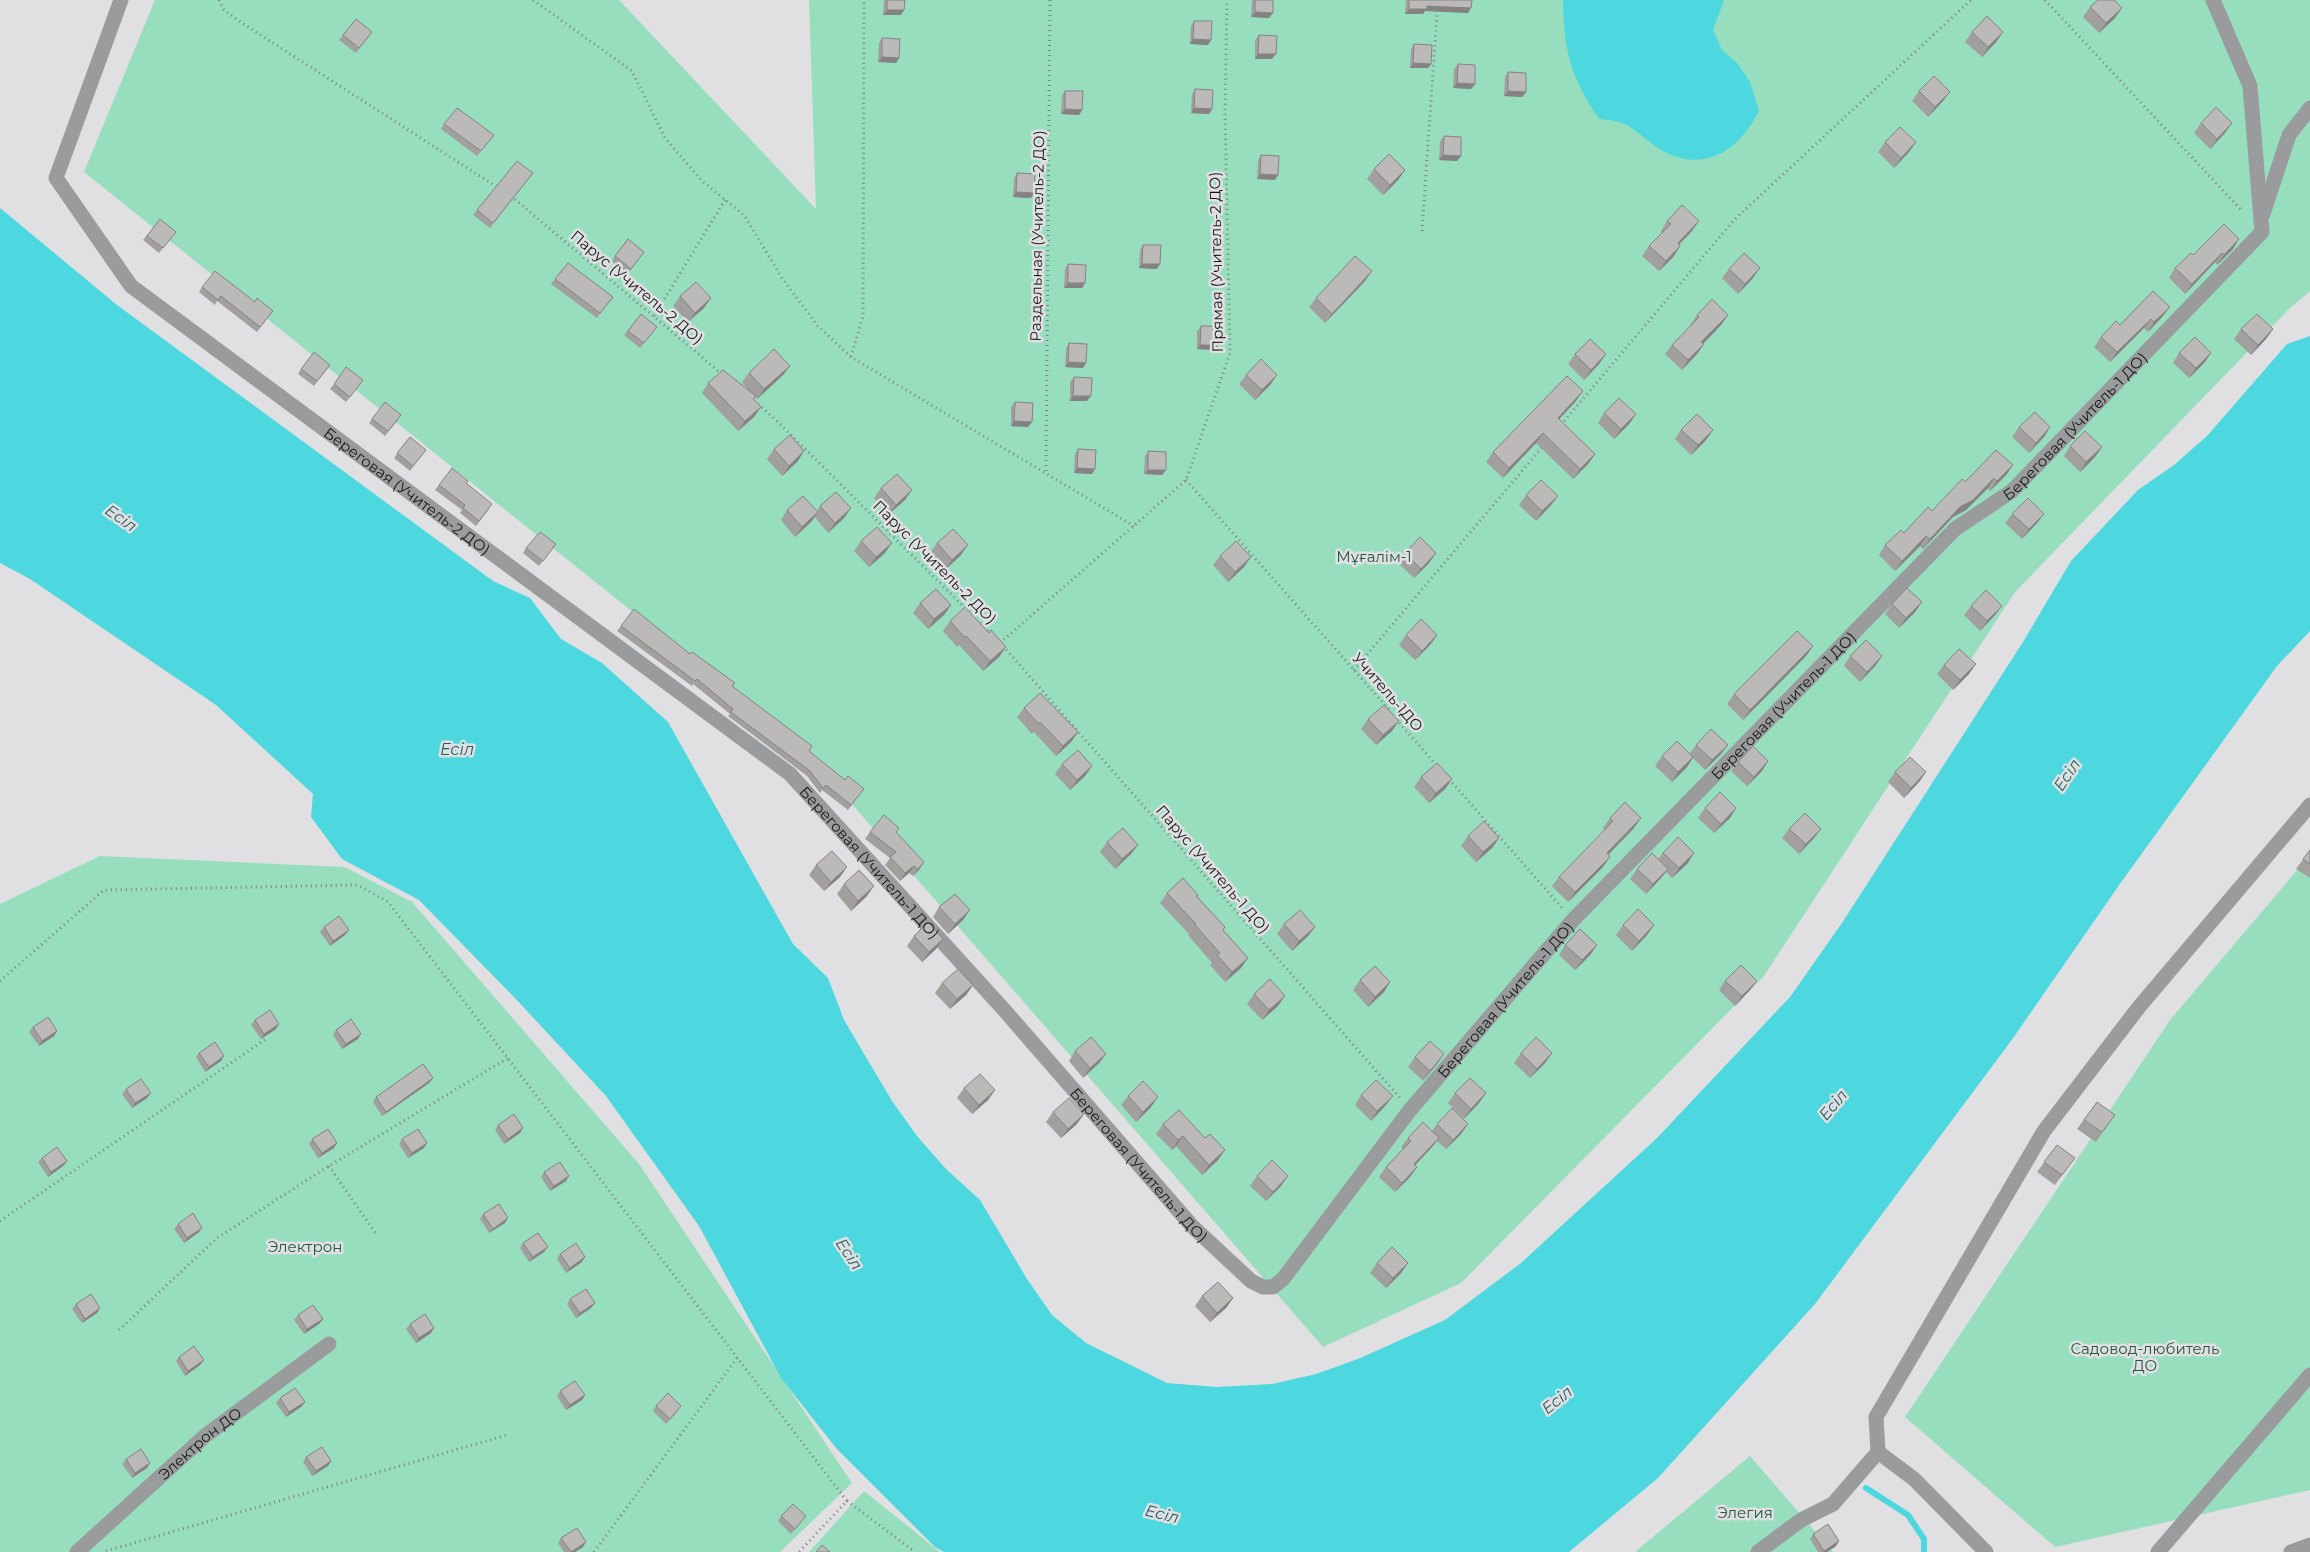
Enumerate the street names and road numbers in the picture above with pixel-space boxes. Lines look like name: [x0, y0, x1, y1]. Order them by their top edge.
street label: Раздельная (Учитель-2 ДО): [1026, 130, 1048, 342]
street label: Прямая (Учитель-2 ДО): [1205, 172, 1227, 352]
street label: Парус (Учитель-2 ДО): [567, 226, 707, 348]
street label: Береговая (Учитель-1 ДО): [1999, 348, 2151, 504]
street label: Береговая (Учитель-2 ДО): [320, 423, 495, 559]
street label: Парус (Учитель-2 ДО): [869, 496, 1001, 628]
street label: Береговая (Учитель-1 ДО): [1706, 627, 1859, 783]
street label: Учитель-1ДО: [1349, 649, 1427, 735]
street label: Береговая (Учитель-1 ДО): [796, 782, 944, 942]
street label: Парус (Учитель-1 ДО): [1152, 801, 1274, 937]
street label: Береговая (Учитель-1 ДО): [1433, 917, 1577, 1081]
street label: Береговая (Учитель-1 ДО): [1066, 1083, 1212, 1246]
street label: Электрон ДО: [154, 1403, 245, 1484]

